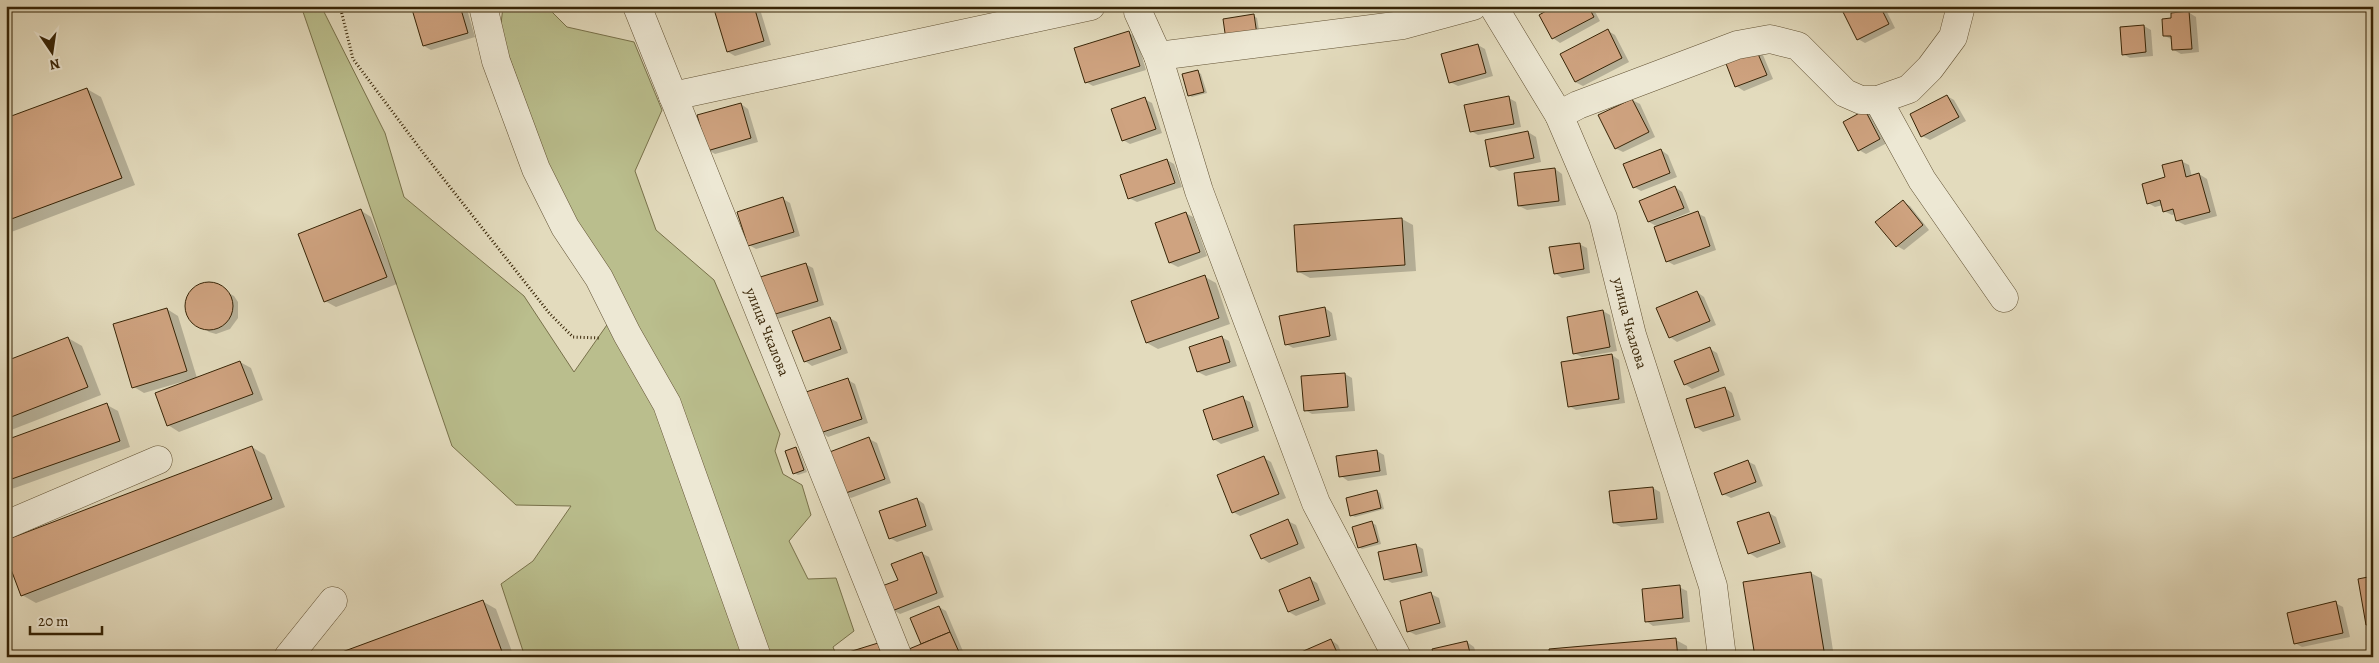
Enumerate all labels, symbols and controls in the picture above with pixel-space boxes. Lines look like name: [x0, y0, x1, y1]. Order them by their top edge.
north arrow: [28, 28, 78, 78]
text: N: [48, 54, 62, 75]
street label: улица Чкалова: [1608, 275, 1652, 371]
street label: улица Чкалова: [741, 284, 794, 379]
scale bar: [30, 603, 102, 635]
text: 20 m: [38, 611, 69, 631]

